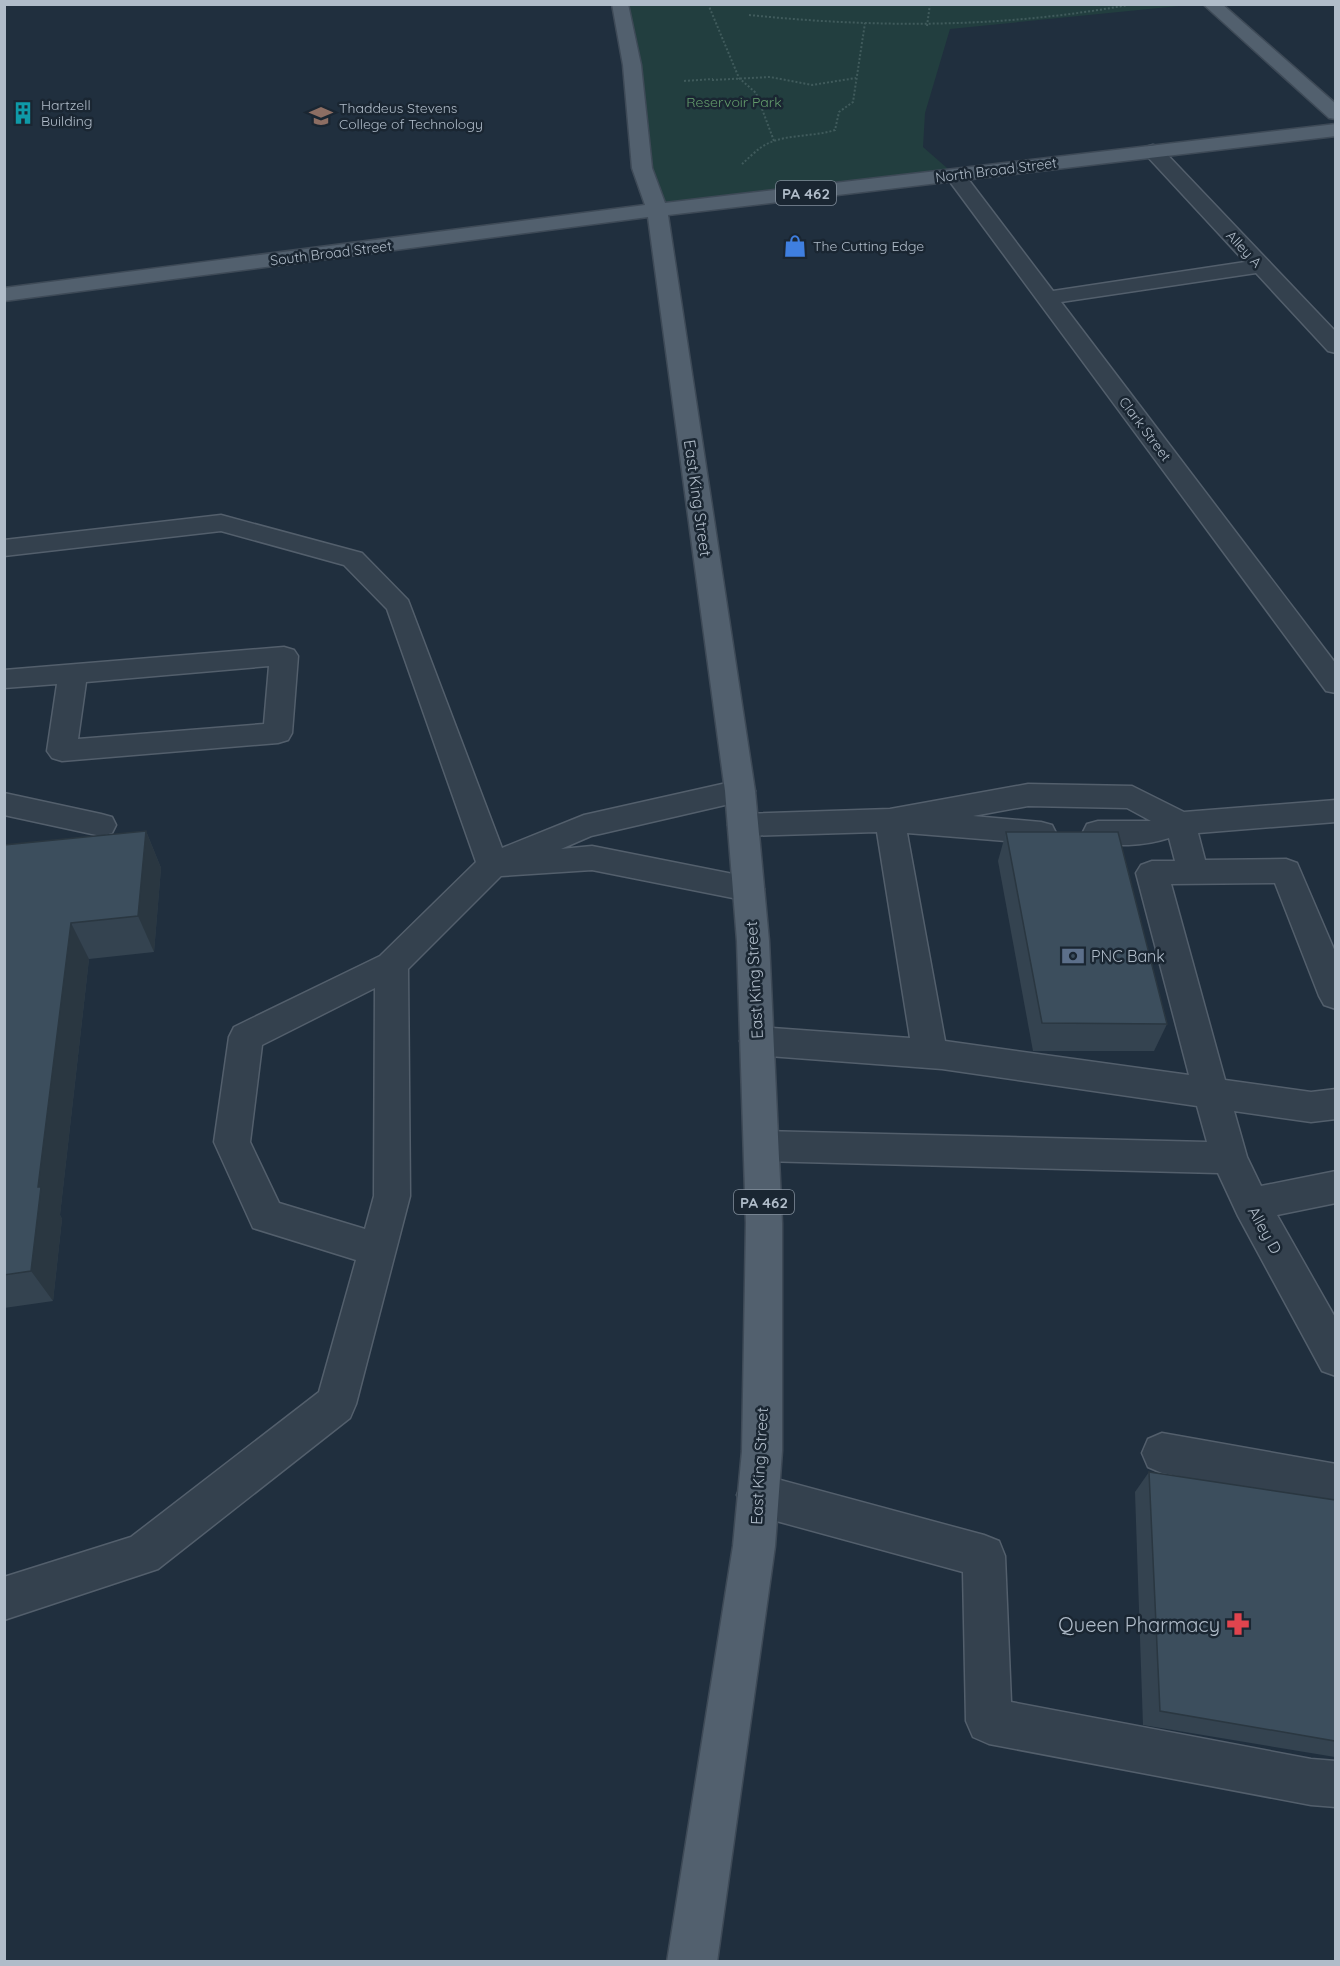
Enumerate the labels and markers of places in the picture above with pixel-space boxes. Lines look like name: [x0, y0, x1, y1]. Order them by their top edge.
place label: Hartzell Building: [41, 96, 92, 130]
place label: Thaddeus Stevens College of Technology: [339, 99, 483, 133]
building icon: Hartzell Building: [10, 100, 36, 126]
school or university icon: Thaddeus Stevens College of Technology: [308, 103, 334, 129]
shop icon: The Cutting Edge: [782, 233, 808, 259]
place label: The Cutting Edge: [813, 237, 924, 255]
bank icon: PNC Bank: [1060, 943, 1086, 969]
place label: PNC Bank: [1091, 946, 1165, 966]
pharmacy icon: Queen Pharmacy: [1225, 1611, 1251, 1637]
place label: Queen Pharmacy: [1058, 1612, 1220, 1637]

